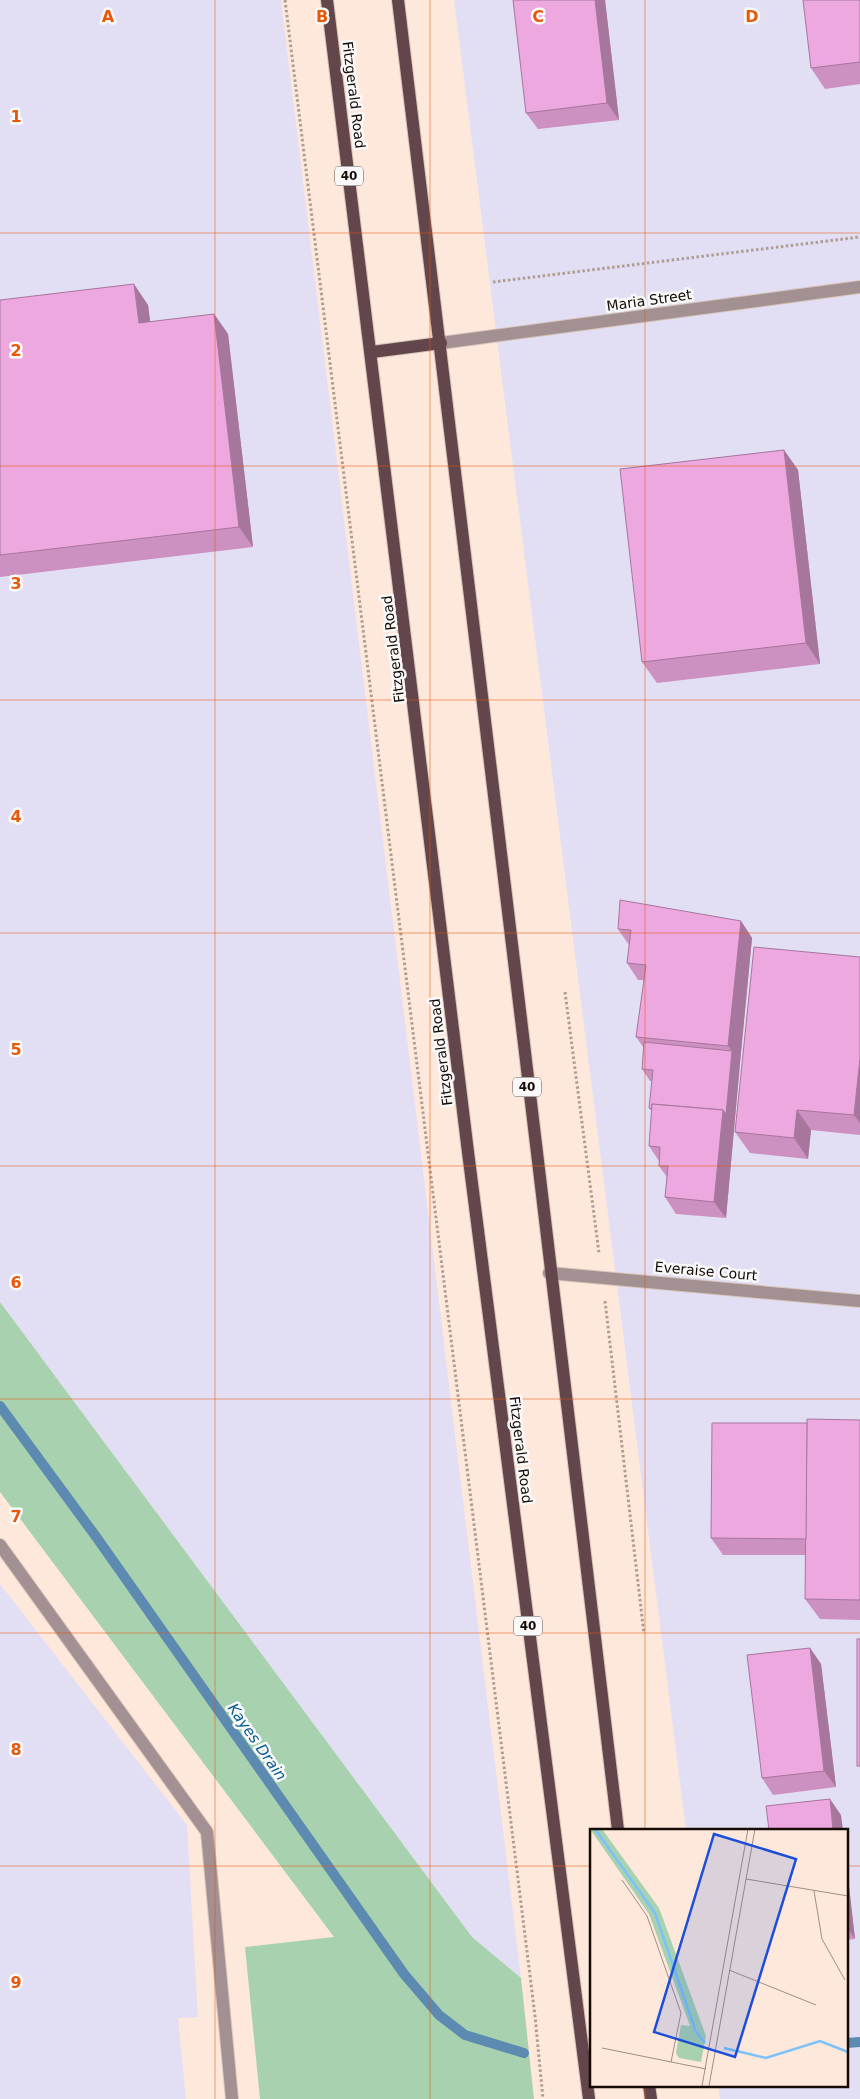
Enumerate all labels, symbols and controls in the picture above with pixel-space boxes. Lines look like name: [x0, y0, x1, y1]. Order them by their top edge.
text: A: [102, 7, 115, 26]
text: B: [316, 7, 328, 26]
text: C: [532, 7, 544, 26]
text: D: [745, 7, 759, 26]
street label: Fitzgerald Road: [339, 40, 369, 150]
text: 1: [10, 107, 22, 126]
road number: 40: [335, 167, 363, 186]
street label: Maria Street: [605, 286, 693, 314]
text: 2: [10, 341, 22, 360]
text: 3: [10, 574, 22, 593]
street label: Fitzgerald Road: [378, 594, 408, 704]
text: 4: [10, 807, 22, 826]
street label: Fitzgerald Road: [426, 997, 456, 1107]
text: 5: [10, 1040, 22, 1059]
road number: 40: [513, 1078, 541, 1096]
street label: Everaise Court: [654, 1259, 758, 1283]
text: 6: [10, 1273, 22, 1292]
street label: Fitzgerald Road: [506, 1395, 536, 1505]
text: 7: [10, 1507, 22, 1526]
road number: 40: [514, 1616, 542, 1635]
water label: Kayes Drain: [224, 1700, 290, 1784]
text: 8: [10, 1740, 22, 1759]
inset map: [590, 1829, 848, 2086]
text: 9: [10, 1973, 22, 1992]

